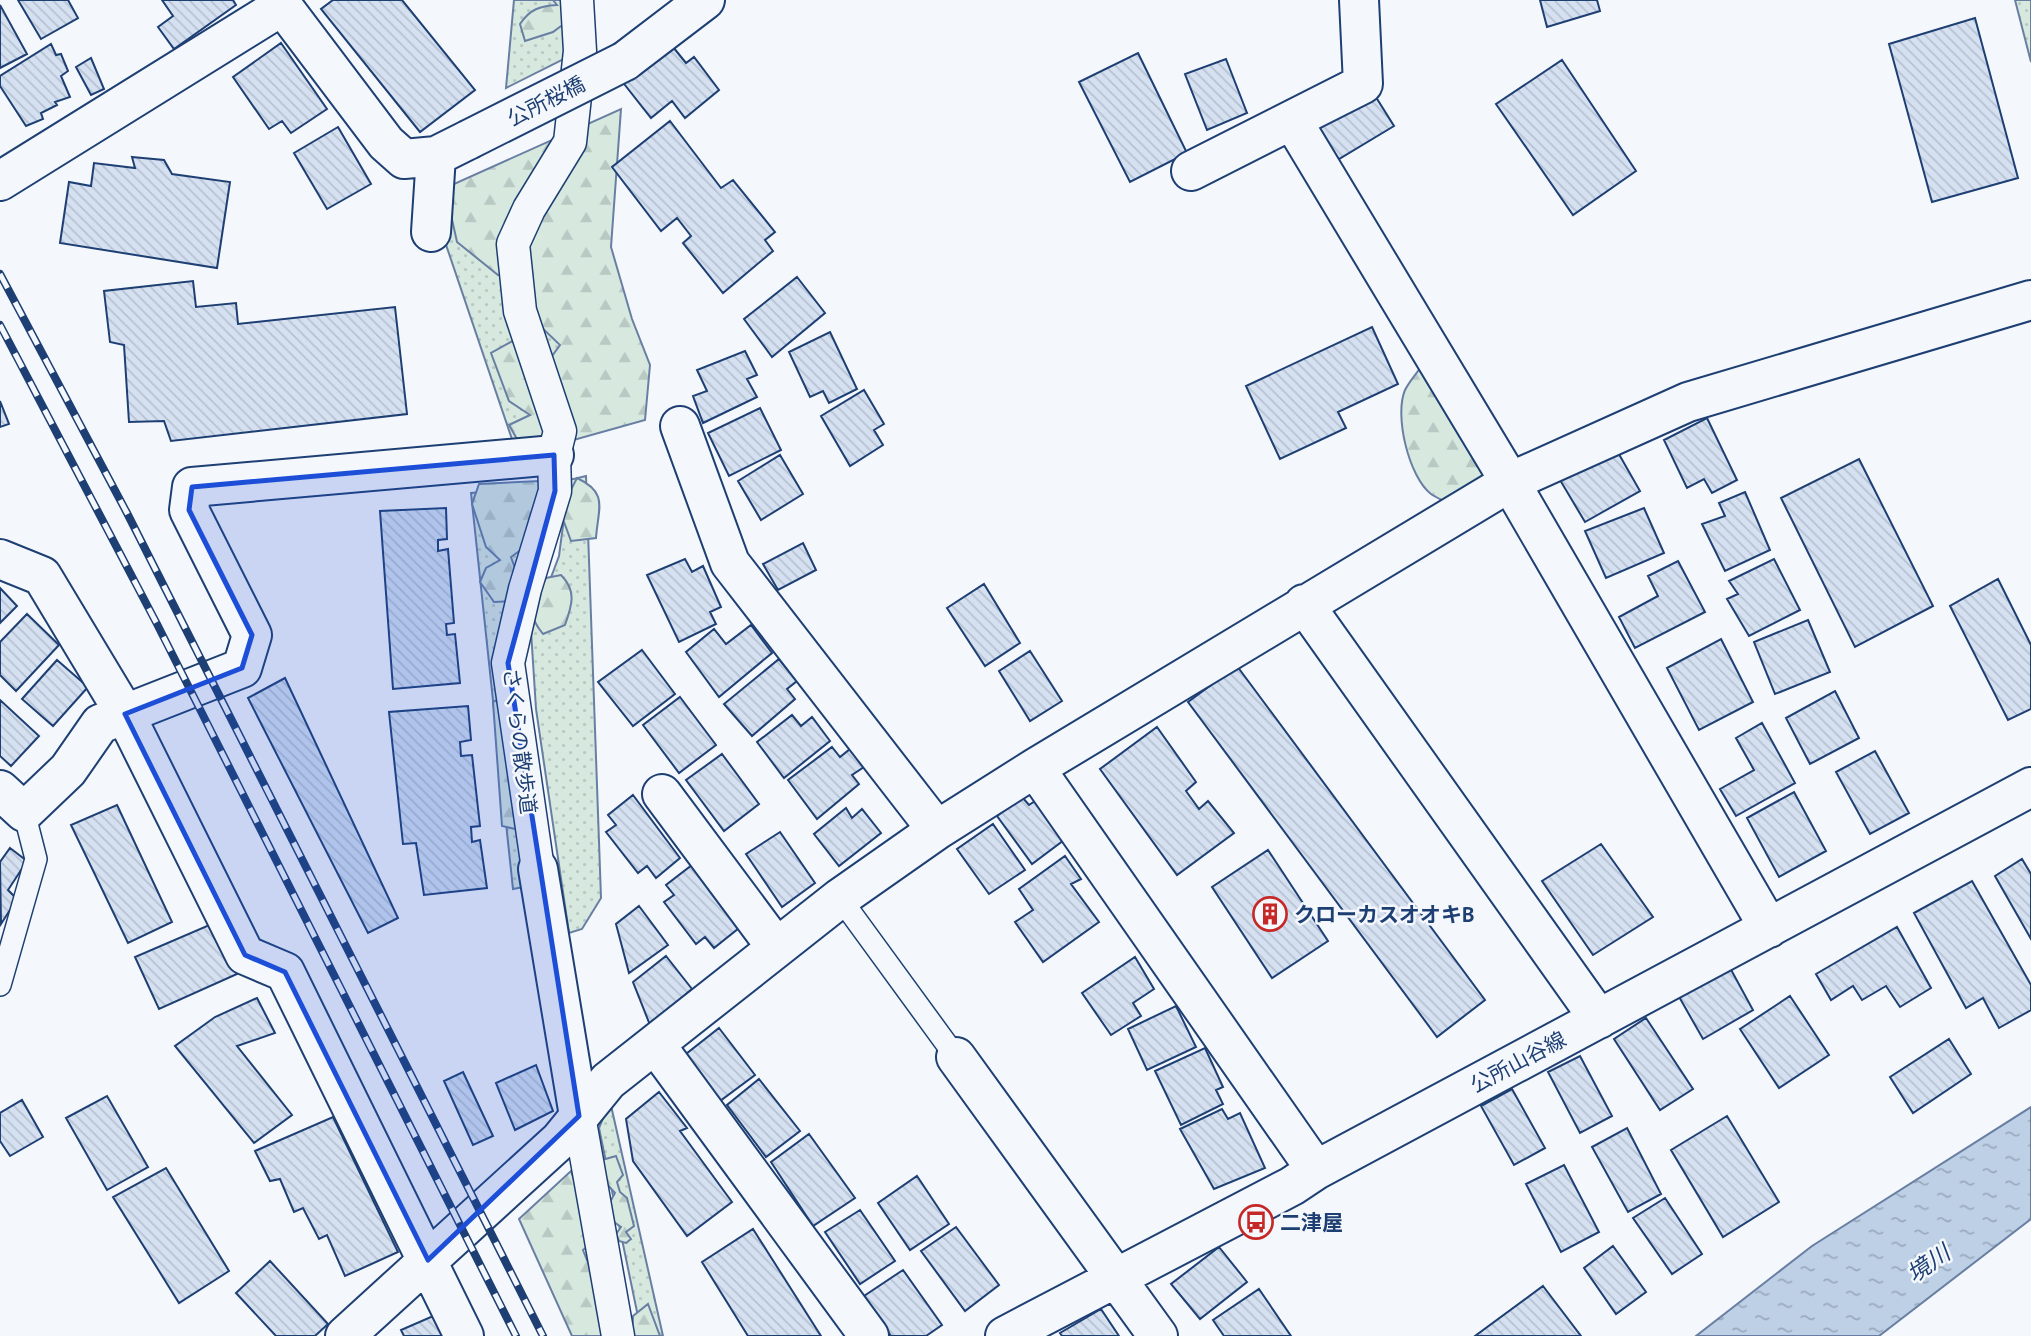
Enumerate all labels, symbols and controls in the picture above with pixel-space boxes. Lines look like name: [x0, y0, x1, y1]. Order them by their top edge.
street label: 公所桜橋: [502, 70, 590, 132]
street label: さくらの散歩道: [498, 666, 542, 816]
building icon: クローカスオオキB: [1251, 895, 1289, 933]
place label: クローカスオオキB: [1294, 901, 1474, 928]
street label: 公所山谷線: [1465, 1025, 1571, 1099]
bus stop icon: 二津屋: [1237, 1203, 1275, 1241]
place label: 二津屋: [1280, 1209, 1343, 1236]
water label: 境川: [1901, 1236, 1958, 1288]

